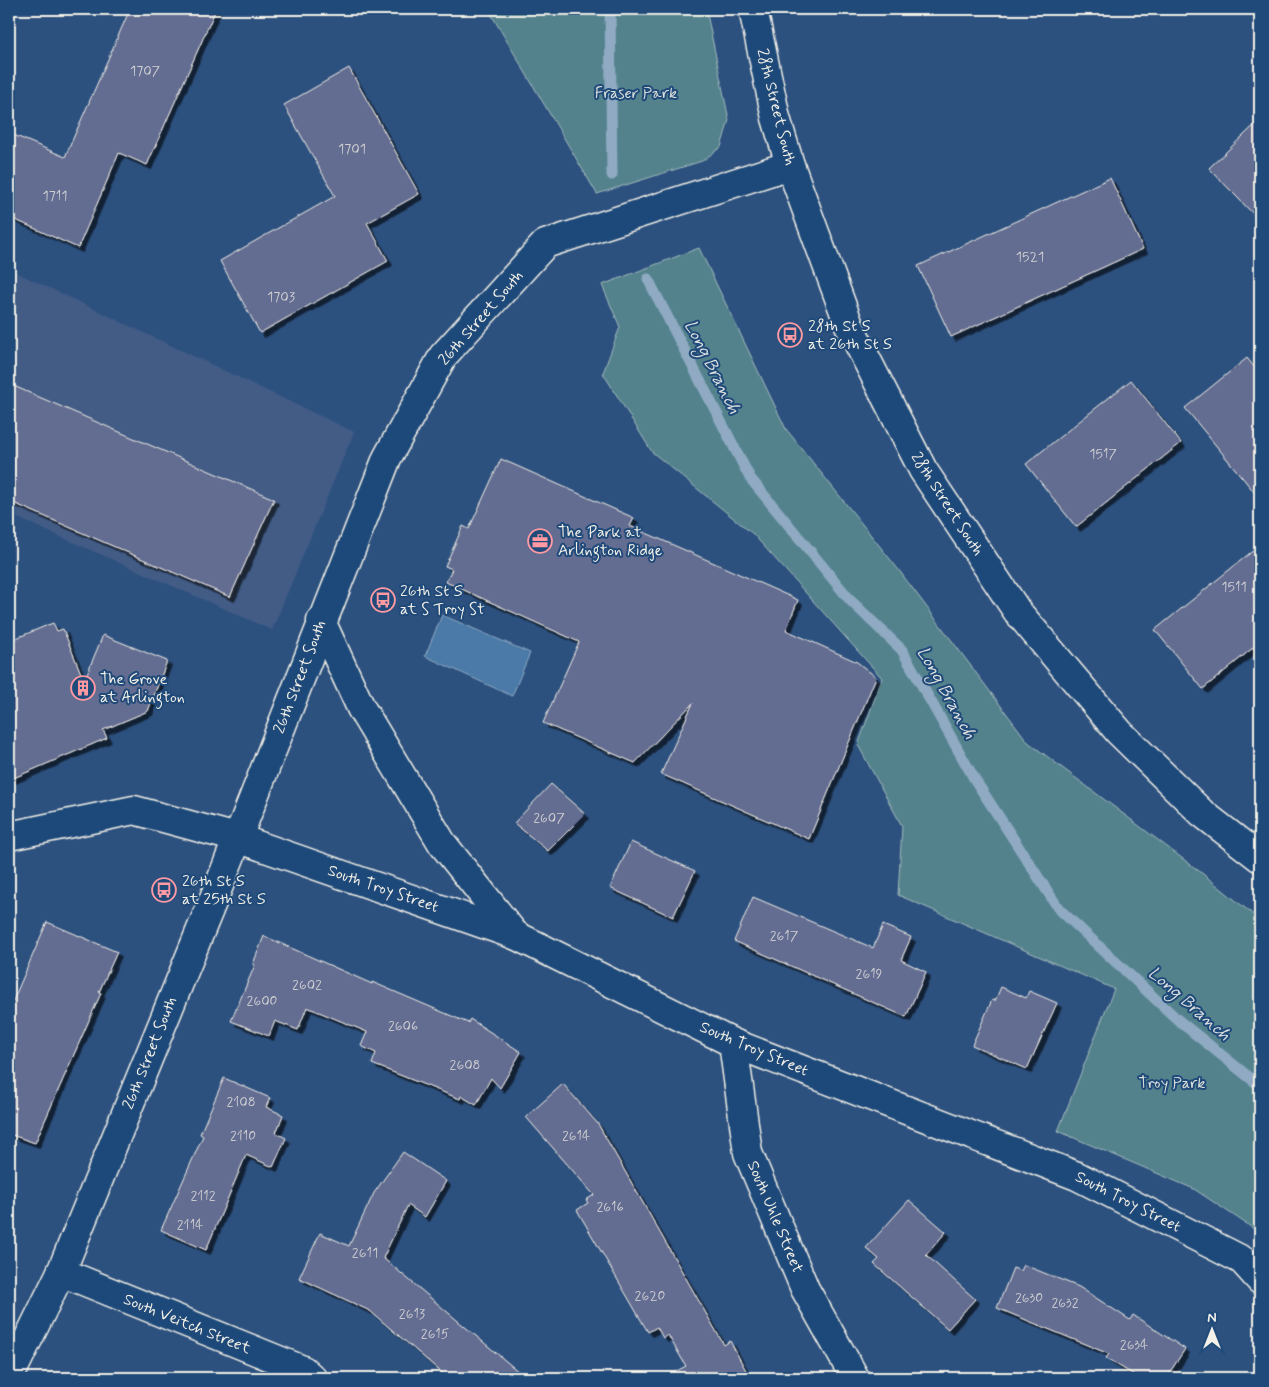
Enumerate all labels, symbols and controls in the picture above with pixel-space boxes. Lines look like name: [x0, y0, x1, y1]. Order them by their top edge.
street label: 28th Street South: [751, 46, 801, 168]
house number: 1707: [130, 62, 161, 80]
park label: Fraser Park: [595, 83, 677, 104]
house number: 1701: [338, 140, 366, 158]
house number: 1711: [42, 187, 68, 205]
house number: 1521: [1016, 248, 1044, 266]
street label: 26th Street South: [434, 266, 528, 370]
house number: 1703: [267, 288, 295, 306]
water label: Long Branch: [676, 316, 746, 419]
place label: 28th St S at 26th St S: [808, 316, 892, 355]
bus stop icon: 28th St S at 26th St S: [777, 322, 803, 348]
house number: 1517: [1089, 445, 1117, 463]
street label: 28th Street South: [906, 448, 988, 560]
place label: The Park at Arlington Ridge: [558, 522, 663, 562]
office icon: The Park at Arlington Ridge: [527, 528, 553, 554]
house number: 1511: [1221, 578, 1247, 596]
place label: 26th St S at S Troy St: [400, 581, 485, 620]
bus stop icon: 26th St S at S Troy St: [370, 587, 396, 613]
street label: 26th Street South: [269, 617, 331, 737]
water label: Long Branch: [909, 642, 981, 745]
place label: The Grove at Arlington: [100, 669, 185, 709]
building icon: The Grove at Arlington: [70, 675, 96, 701]
house number: 2607: [533, 809, 565, 827]
street label: South Troy Street: [325, 860, 441, 918]
place label: 26th St S at 25th St S: [182, 871, 266, 910]
bus stop icon: 26th St S at 25th St S: [151, 877, 177, 903]
house number: 2617: [770, 927, 799, 945]
water label: Long Branch: [1141, 961, 1236, 1048]
house number: 2619: [856, 965, 883, 983]
house number: 2602: [292, 976, 322, 994]
house number: 2600: [247, 992, 278, 1010]
street label: 26th Street South: [118, 994, 182, 1112]
house number: 2606: [388, 1017, 418, 1035]
street label: South Troy Street: [696, 1017, 812, 1081]
house number: 2608: [450, 1056, 480, 1074]
park label: Troy Park: [1139, 1073, 1205, 1094]
house number: 2108: [226, 1093, 256, 1111]
house number: 2110: [230, 1127, 256, 1145]
house number: 2614: [562, 1127, 590, 1145]
street label: South Uhle Street: [742, 1158, 808, 1277]
street label: South Troy Street: [1072, 1166, 1184, 1238]
house number: 2112: [190, 1187, 216, 1205]
house number: 2616: [596, 1198, 624, 1216]
house number: 2114: [177, 1216, 203, 1234]
house number: 2611: [352, 1244, 378, 1262]
house number: 2620: [635, 1287, 666, 1305]
street label: South Veitch Street: [120, 1289, 254, 1359]
house number: 2630: [1015, 1289, 1043, 1307]
house number: 2632: [1051, 1294, 1079, 1312]
north arrow: [1186, 1304, 1236, 1354]
house number: 2613: [399, 1305, 425, 1323]
text: N: [1207, 1309, 1217, 1327]
house number: 2615: [421, 1325, 449, 1343]
house number: 2634: [1120, 1336, 1148, 1354]

